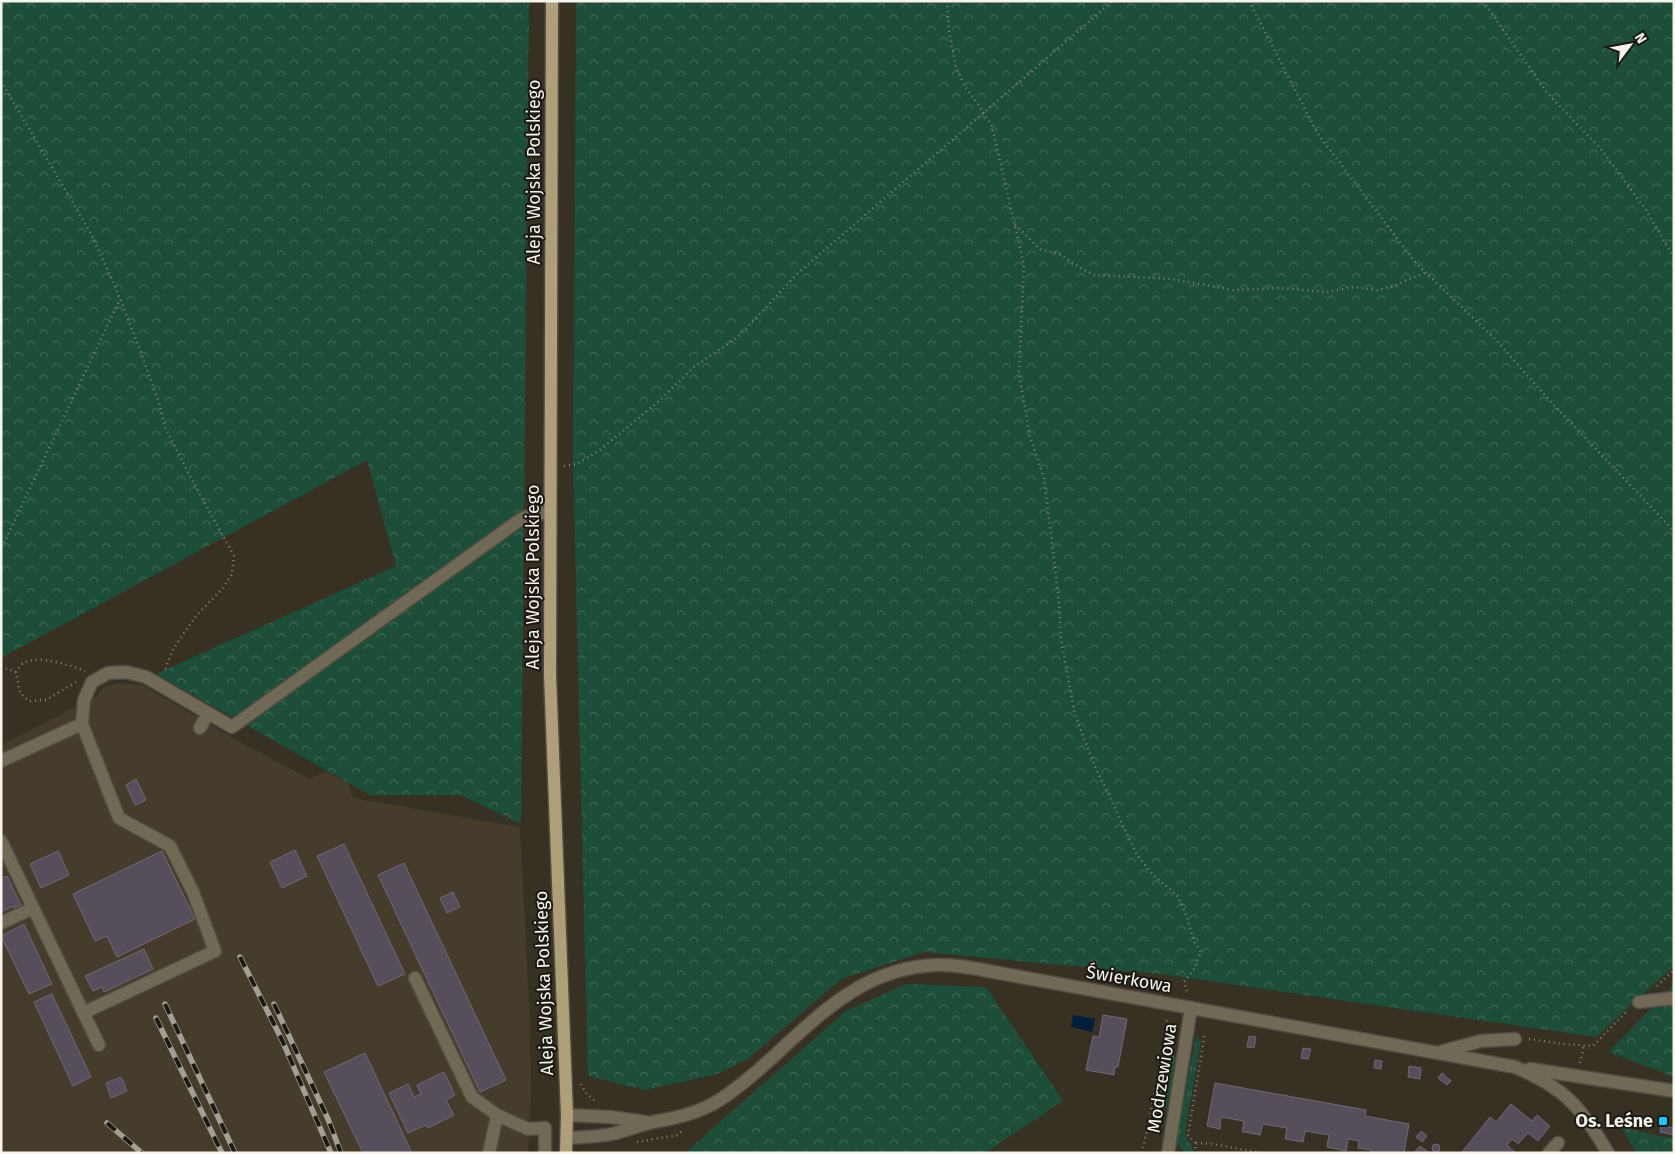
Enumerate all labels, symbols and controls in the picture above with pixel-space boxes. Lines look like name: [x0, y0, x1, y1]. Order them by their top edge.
north arrow: [1605, 20, 1655, 70]
text: N: [1631, 30, 1650, 47]
street label: Aleja Wojska Polskiego: [523, 80, 545, 264]
street label: Aleja Wojska Polskiego: [522, 485, 544, 669]
street label: Aleja Wojska Polskiego: [530, 890, 558, 1076]
street label: Świerkowa: [1084, 961, 1174, 997]
street label: Modrzewiowa: [1142, 1022, 1182, 1134]
place label: Os. Leśne: [1576, 1110, 1653, 1132]
marker: Os. Leśne: [1657, 1115, 1669, 1127]

